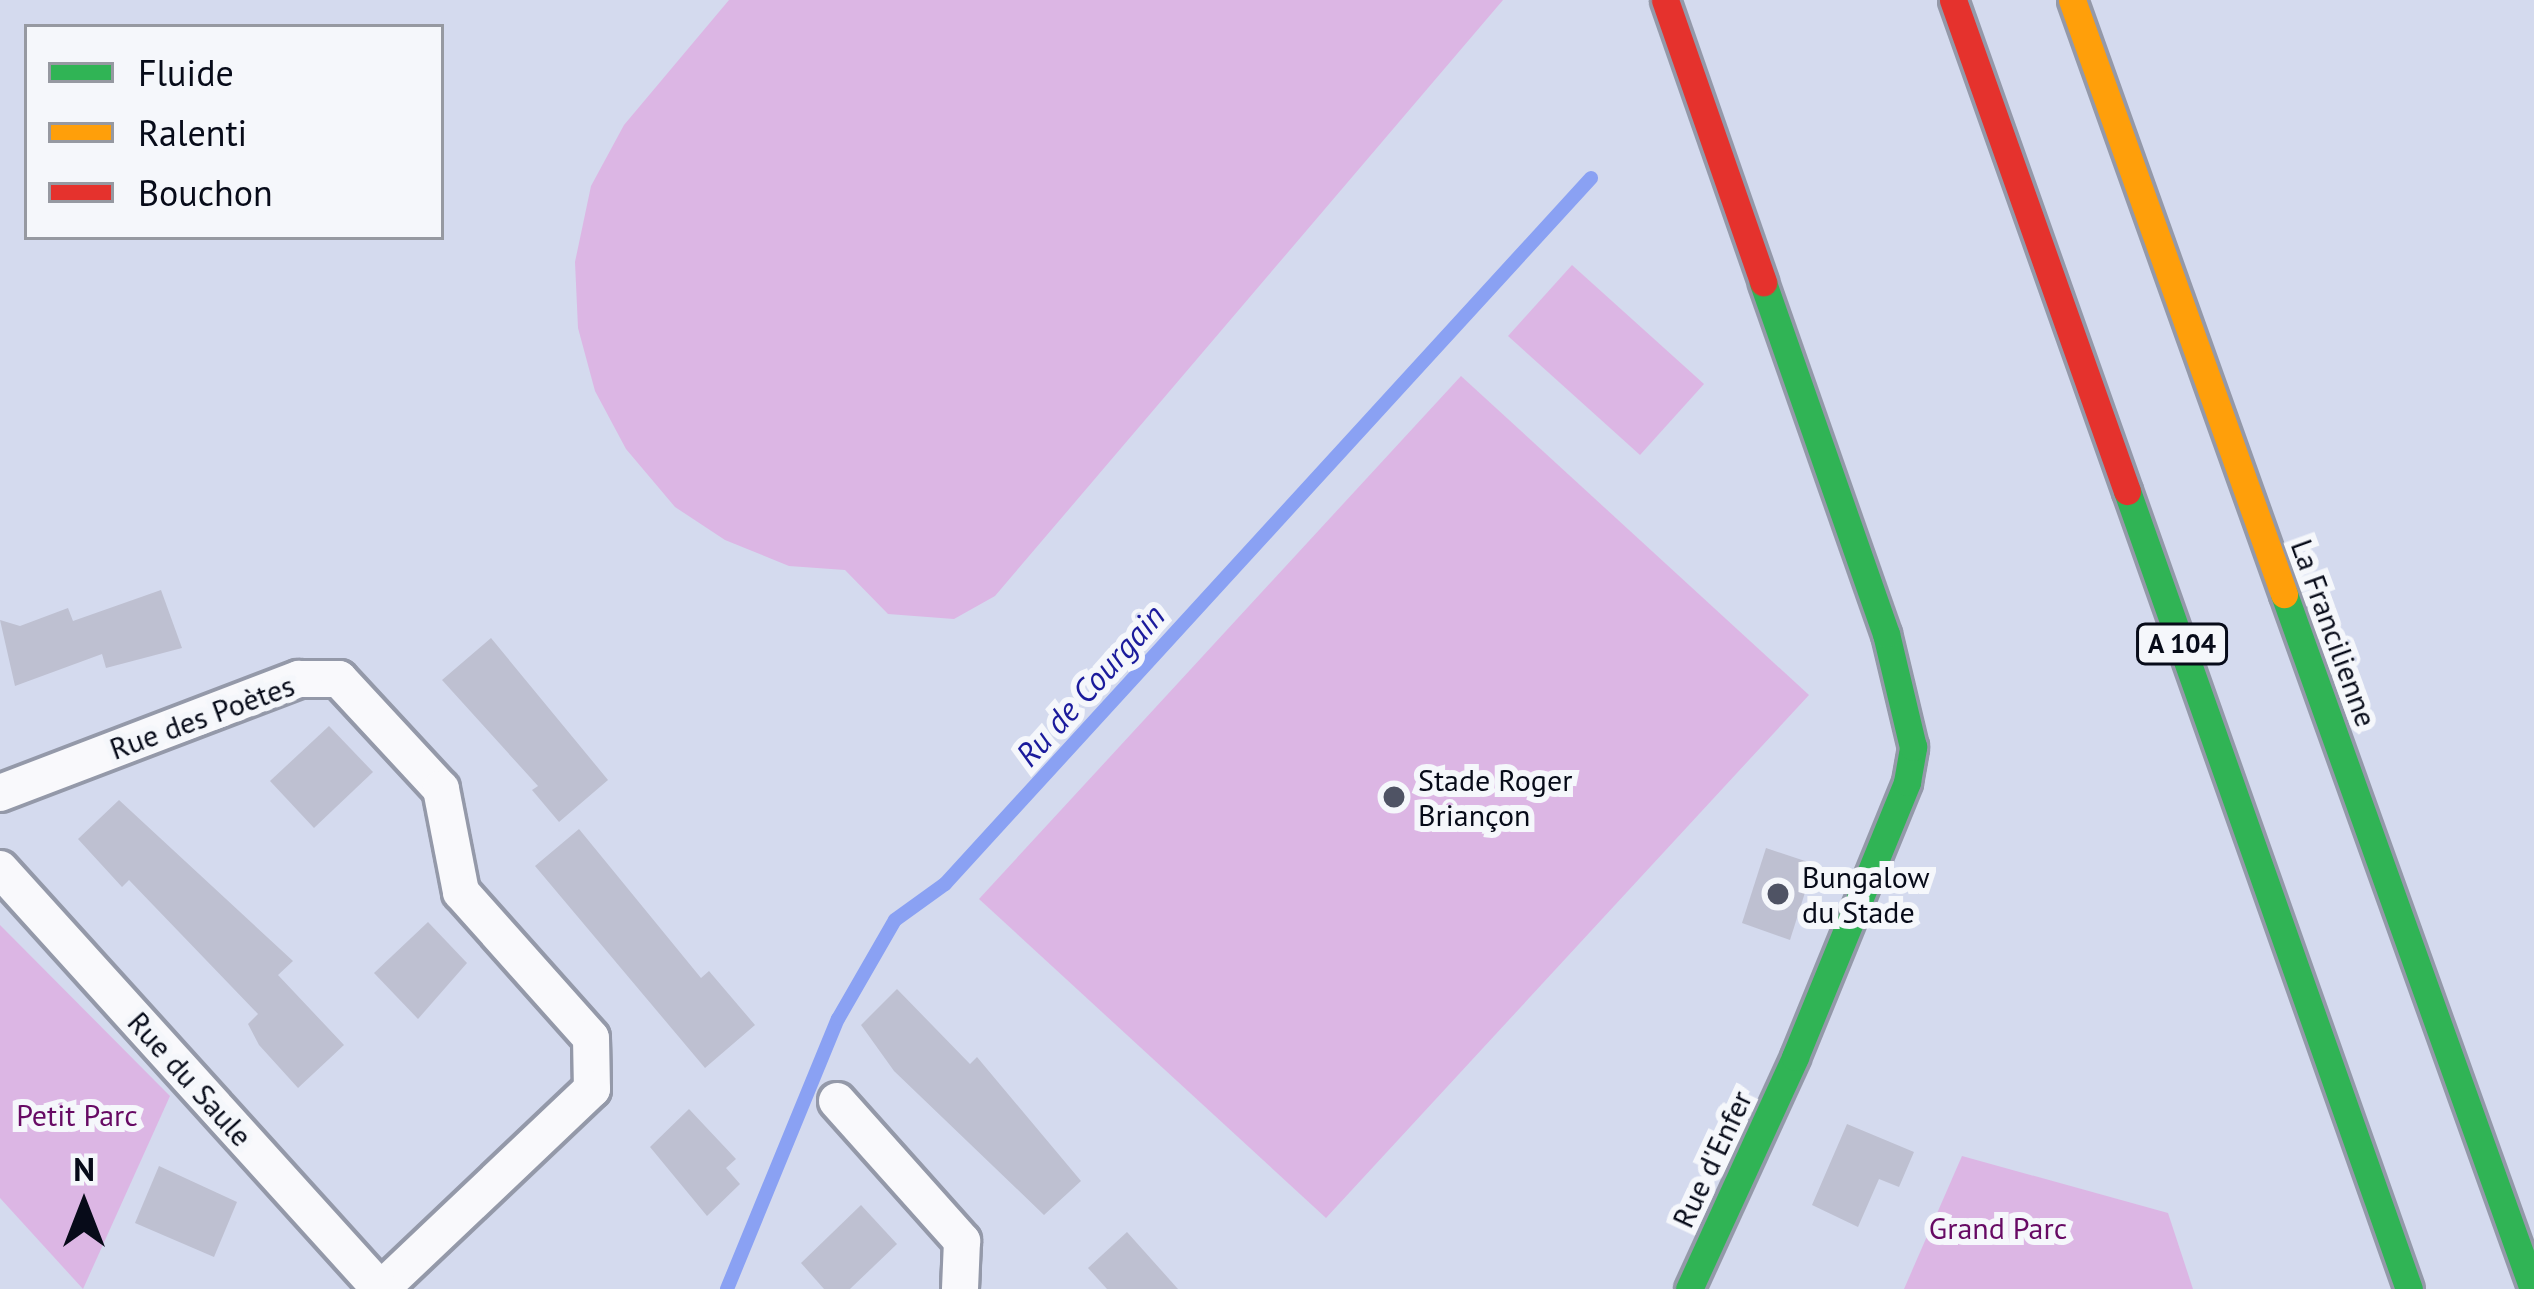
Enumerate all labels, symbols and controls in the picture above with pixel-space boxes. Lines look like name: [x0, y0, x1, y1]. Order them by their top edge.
legend: [24, 24, 444, 240]
text: Fluide: [138, 49, 234, 96]
text: Ralenti: [138, 109, 247, 156]
text: Bouchon: [138, 169, 273, 216]
street label: La Francilienne: [2283, 535, 2385, 731]
water label: Ru de Courgain: [1007, 596, 1173, 774]
road number: A 104: [2134, 623, 2230, 665]
street label: Rue des Poètes: [105, 667, 299, 767]
place label: Stade Roger Briançon: [1418, 762, 1572, 832]
marker: Stade Roger Briançon: [1381, 784, 1407, 810]
place label: Bungalow du Stade: [1802, 859, 1930, 930]
marker: Bungalow du Stade: [1765, 881, 1791, 907]
street label: Rue du Saule: [120, 1004, 260, 1154]
street label: Rue d'Enfer: [1665, 1085, 1759, 1233]
park label: Petit Parc: [16, 1097, 138, 1133]
north arrow: [24, 1145, 144, 1265]
text: N: [73, 1147, 95, 1190]
park label: Grand Parc: [1929, 1210, 2067, 1246]

